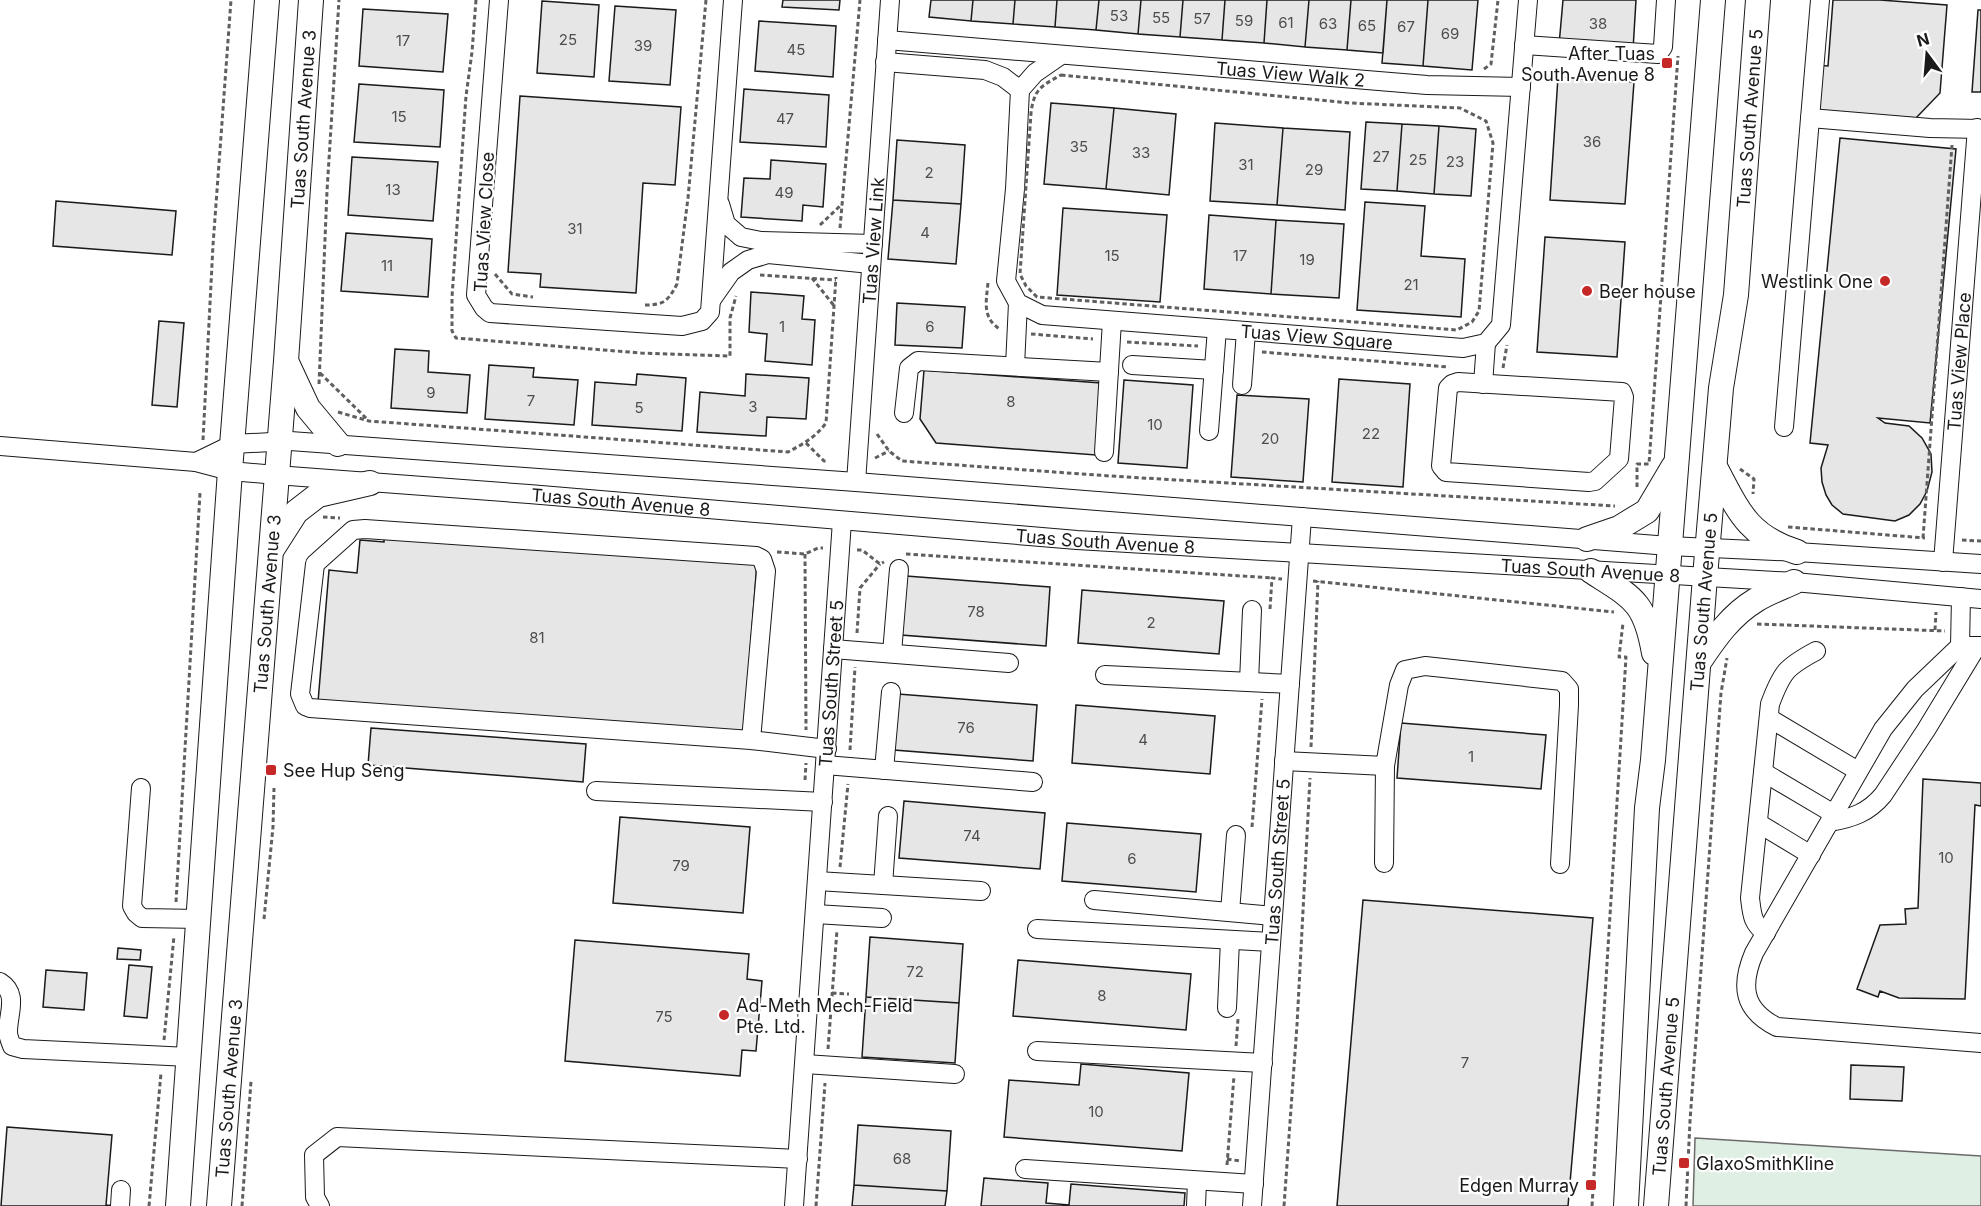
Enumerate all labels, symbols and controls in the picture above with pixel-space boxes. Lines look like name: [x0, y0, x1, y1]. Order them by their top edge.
house number: 53: [1110, 6, 1128, 25]
house number: 55: [1152, 8, 1170, 27]
house number: 57: [1193, 9, 1211, 28]
house number: 59: [1235, 11, 1253, 30]
house number: 61: [1278, 13, 1294, 32]
house number: 63: [1319, 14, 1337, 33]
house number: 38: [1589, 14, 1607, 33]
house number: 65: [1358, 16, 1376, 35]
house number: 67: [1397, 17, 1415, 36]
house number: 69: [1441, 24, 1459, 43]
north arrow: [1897, 24, 1957, 84]
street label: Tuas South Avenue 5: [1732, 28, 1766, 209]
text: N: [1914, 28, 1931, 51]
street label: Tuas South Avenue 3: [286, 29, 319, 210]
house number: 25: [559, 30, 577, 49]
house number: 17: [396, 31, 410, 50]
house number: 39: [634, 36, 652, 55]
house number: 45: [787, 40, 805, 59]
place label: After Tuas South Avenue 8: [1521, 43, 1655, 85]
marker: After Tuas South Avenue 8: [1660, 56, 1674, 70]
street label: Tuas View Walk 2: [1215, 57, 1366, 90]
house number: 15: [391, 107, 407, 126]
house number: 47: [776, 109, 794, 128]
house number: 36: [1583, 132, 1601, 151]
house number: 35: [1070, 137, 1088, 156]
house number: 33: [1132, 143, 1150, 162]
house number: 27: [1372, 147, 1390, 166]
house number: 25: [1409, 150, 1427, 169]
street label: Tuas View Close: [470, 151, 498, 293]
house number: 23: [1446, 152, 1464, 171]
house number: 31: [1238, 155, 1254, 174]
house number: 29: [1305, 160, 1323, 179]
house number: 2: [924, 163, 934, 182]
street label: Tuas View Link: [858, 176, 888, 305]
house number: 13: [385, 180, 401, 199]
house number: 49: [775, 183, 794, 202]
house number: 31: [567, 219, 583, 238]
house number: 4: [920, 223, 930, 242]
house number: 15: [1104, 246, 1120, 265]
house number: 17: [1233, 246, 1247, 265]
house number: 19: [1299, 250, 1315, 269]
house number: 11: [381, 256, 393, 275]
place label: Westlink One: [1761, 271, 1873, 292]
marker: Westlink One: [1878, 274, 1892, 288]
house number: 21: [1403, 275, 1419, 294]
place label: Beer house: [1599, 281, 1696, 302]
marker: Beer house: [1580, 284, 1594, 298]
street label: Tuas View Place: [1943, 291, 1975, 432]
house number: 1: [779, 317, 785, 336]
house number: 6: [925, 317, 935, 336]
street label: Tuas View Square: [1240, 320, 1394, 353]
house number: 9: [426, 383, 436, 402]
house number: 7: [527, 391, 535, 410]
house number: 8: [1006, 392, 1016, 411]
house number: 3: [748, 397, 758, 416]
house number: 5: [634, 398, 644, 417]
house number: 10: [1147, 415, 1163, 434]
house number: 22: [1362, 424, 1380, 443]
house number: 20: [1261, 429, 1279, 448]
street label: Tuas South Avenue 8: [531, 484, 711, 520]
street label: Tuas South Avenue 5: [1686, 511, 1721, 692]
street label: Tuas South Avenue 3: [249, 513, 284, 694]
street label: Tuas South Avenue 8: [1015, 524, 1196, 557]
street label: Tuas South Avenue 8: [1500, 554, 1681, 586]
street label: Tuas South Street 5: [814, 599, 847, 767]
house number: 78: [967, 602, 985, 621]
house number: 2: [1146, 613, 1156, 632]
house number: 81: [529, 628, 545, 647]
house number: 76: [957, 718, 975, 737]
house number: 4: [1138, 730, 1148, 749]
house number: 1: [1468, 747, 1474, 766]
place label: See Hup Seng: [283, 760, 404, 781]
marker: See Hup Seng: [264, 763, 278, 777]
street label: Tuas South Street 5: [1260, 778, 1293, 946]
house number: 74: [963, 826, 981, 845]
house number: 10: [1938, 848, 1954, 867]
house number: 6: [1127, 849, 1137, 868]
house number: 79: [672, 856, 690, 875]
house number: 72: [906, 962, 924, 981]
house number: 8: [1097, 986, 1107, 1005]
place label: Ad-Meth Mech-Field Pte. Ltd.: [736, 995, 913, 1037]
street label: Tuas South Avenue 5: [1648, 996, 1683, 1177]
street label: Tuas South Avenue 3: [211, 998, 246, 1179]
house number: 75: [655, 1007, 673, 1026]
marker: Ad-Meth Mech-Field Pte. Ltd.: [717, 1008, 731, 1022]
house number: 7: [1461, 1053, 1469, 1072]
house number: 10: [1088, 1102, 1104, 1121]
house number: 68: [893, 1149, 911, 1168]
place label: GlaxoSmithKline: [1696, 1153, 1834, 1174]
marker: GlaxoSmithKline: [1677, 1156, 1691, 1170]
place label: Edgen Murray: [1459, 1175, 1579, 1196]
marker: Edgen Murray: [1584, 1178, 1598, 1192]

